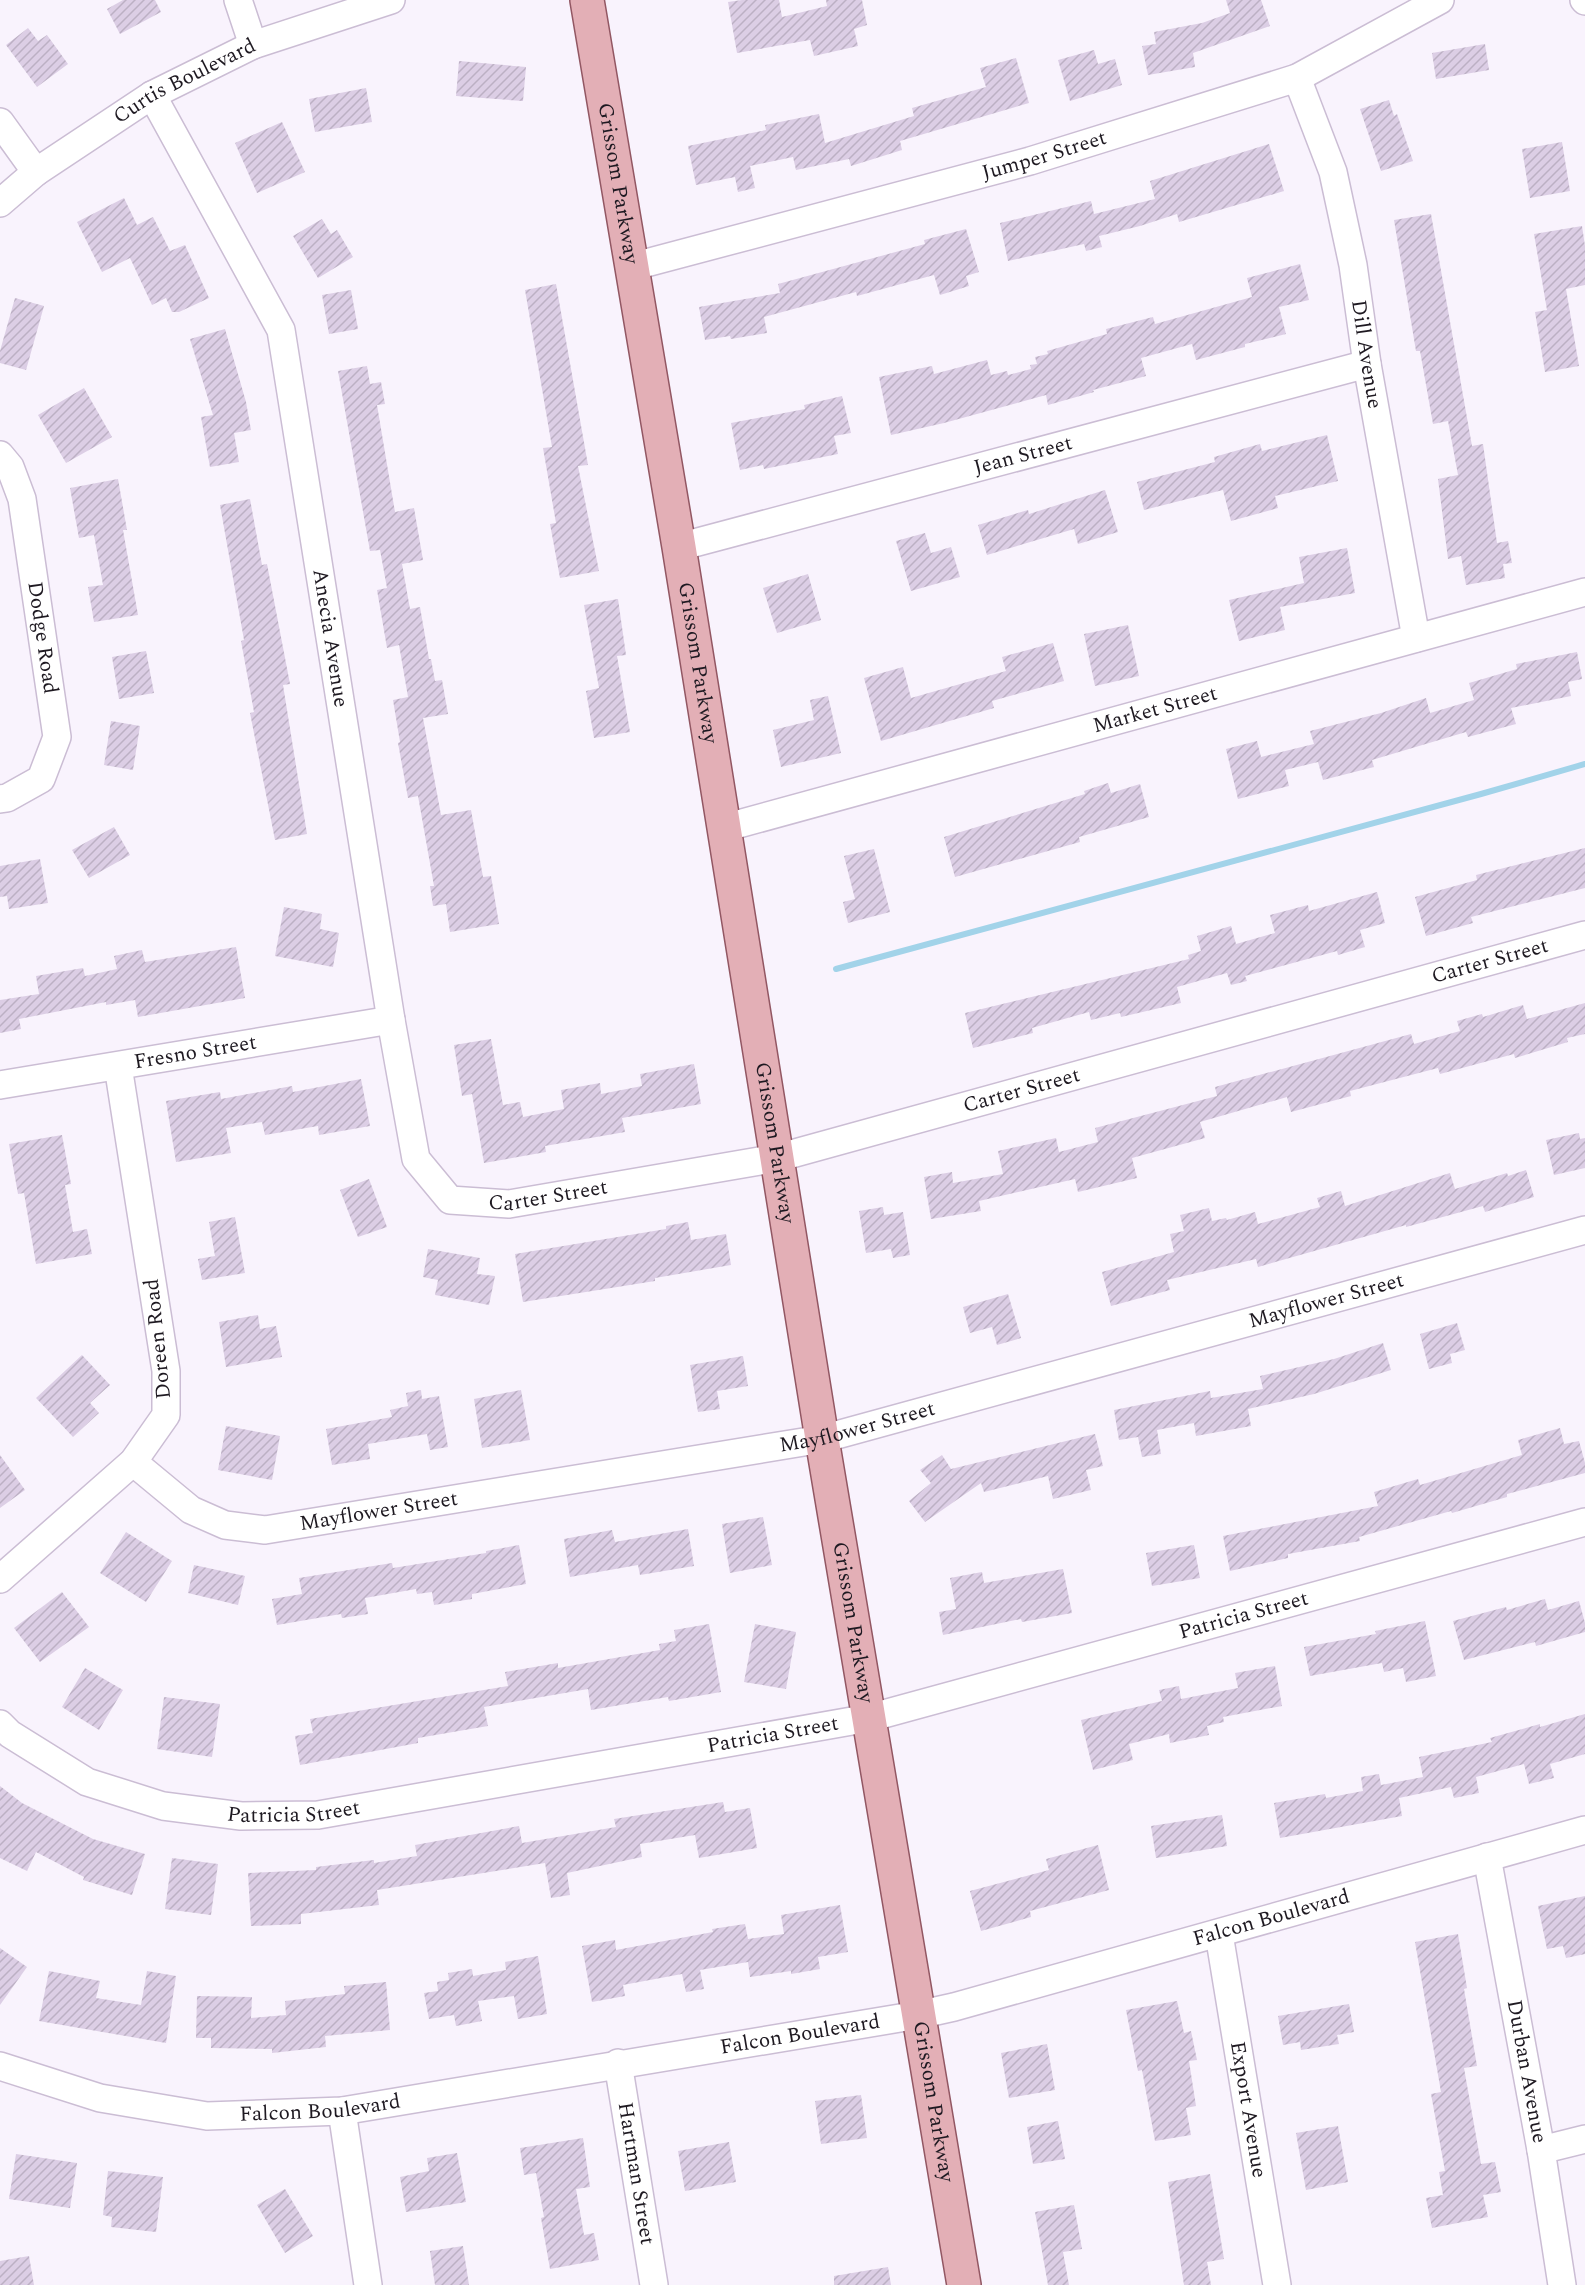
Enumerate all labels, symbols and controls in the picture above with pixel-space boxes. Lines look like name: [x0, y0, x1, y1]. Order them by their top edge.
street label: Curtis Boulevard: [107, 30, 261, 132]
street label: Grissom Parkway: [589, 100, 647, 267]
street label: Jumper Street: [978, 122, 1111, 189]
street label: Dill Avenue: [1342, 298, 1391, 411]
street label: Jean Street: [970, 427, 1076, 484]
street label: Anecia Avenue: [303, 567, 357, 710]
street label: Dodge Road: [18, 579, 66, 696]
street label: Grissom Parkway: [669, 580, 726, 747]
street label: Market Street: [1089, 677, 1221, 742]
street label: Carter Street: [1428, 930, 1552, 993]
street label: Fresno Street: [132, 1027, 259, 1078]
street label: Carter Street: [959, 1059, 1084, 1122]
street label: Grissom Parkway: [746, 1060, 803, 1227]
street label: Carter Street: [487, 1171, 610, 1220]
street label: Mayflower Street: [1245, 1264, 1408, 1337]
street label: Doreen Road: [136, 1277, 180, 1401]
street label: Mayflower Street: [777, 1393, 939, 1462]
street label: Mayflower Street: [297, 1483, 460, 1540]
street label: Grissom Parkway: [823, 1539, 882, 1706]
street label: Patricia Street: [1175, 1582, 1312, 1648]
street label: Patricia Street: [704, 1708, 841, 1762]
street label: Patricia Street: [225, 1792, 362, 1832]
street label: Falcon Boulevard: [1189, 1881, 1354, 1955]
street label: Durban Avenue: [1498, 1997, 1555, 2146]
street label: Falcon Boulevard: [718, 2006, 882, 2064]
street label: Grissom Parkway: [904, 2019, 963, 2186]
street label: Export Avenue: [1221, 2039, 1275, 2180]
street label: Falcon Boulevard: [239, 2085, 403, 2131]
street label: Hartman Street: [609, 2100, 663, 2247]

